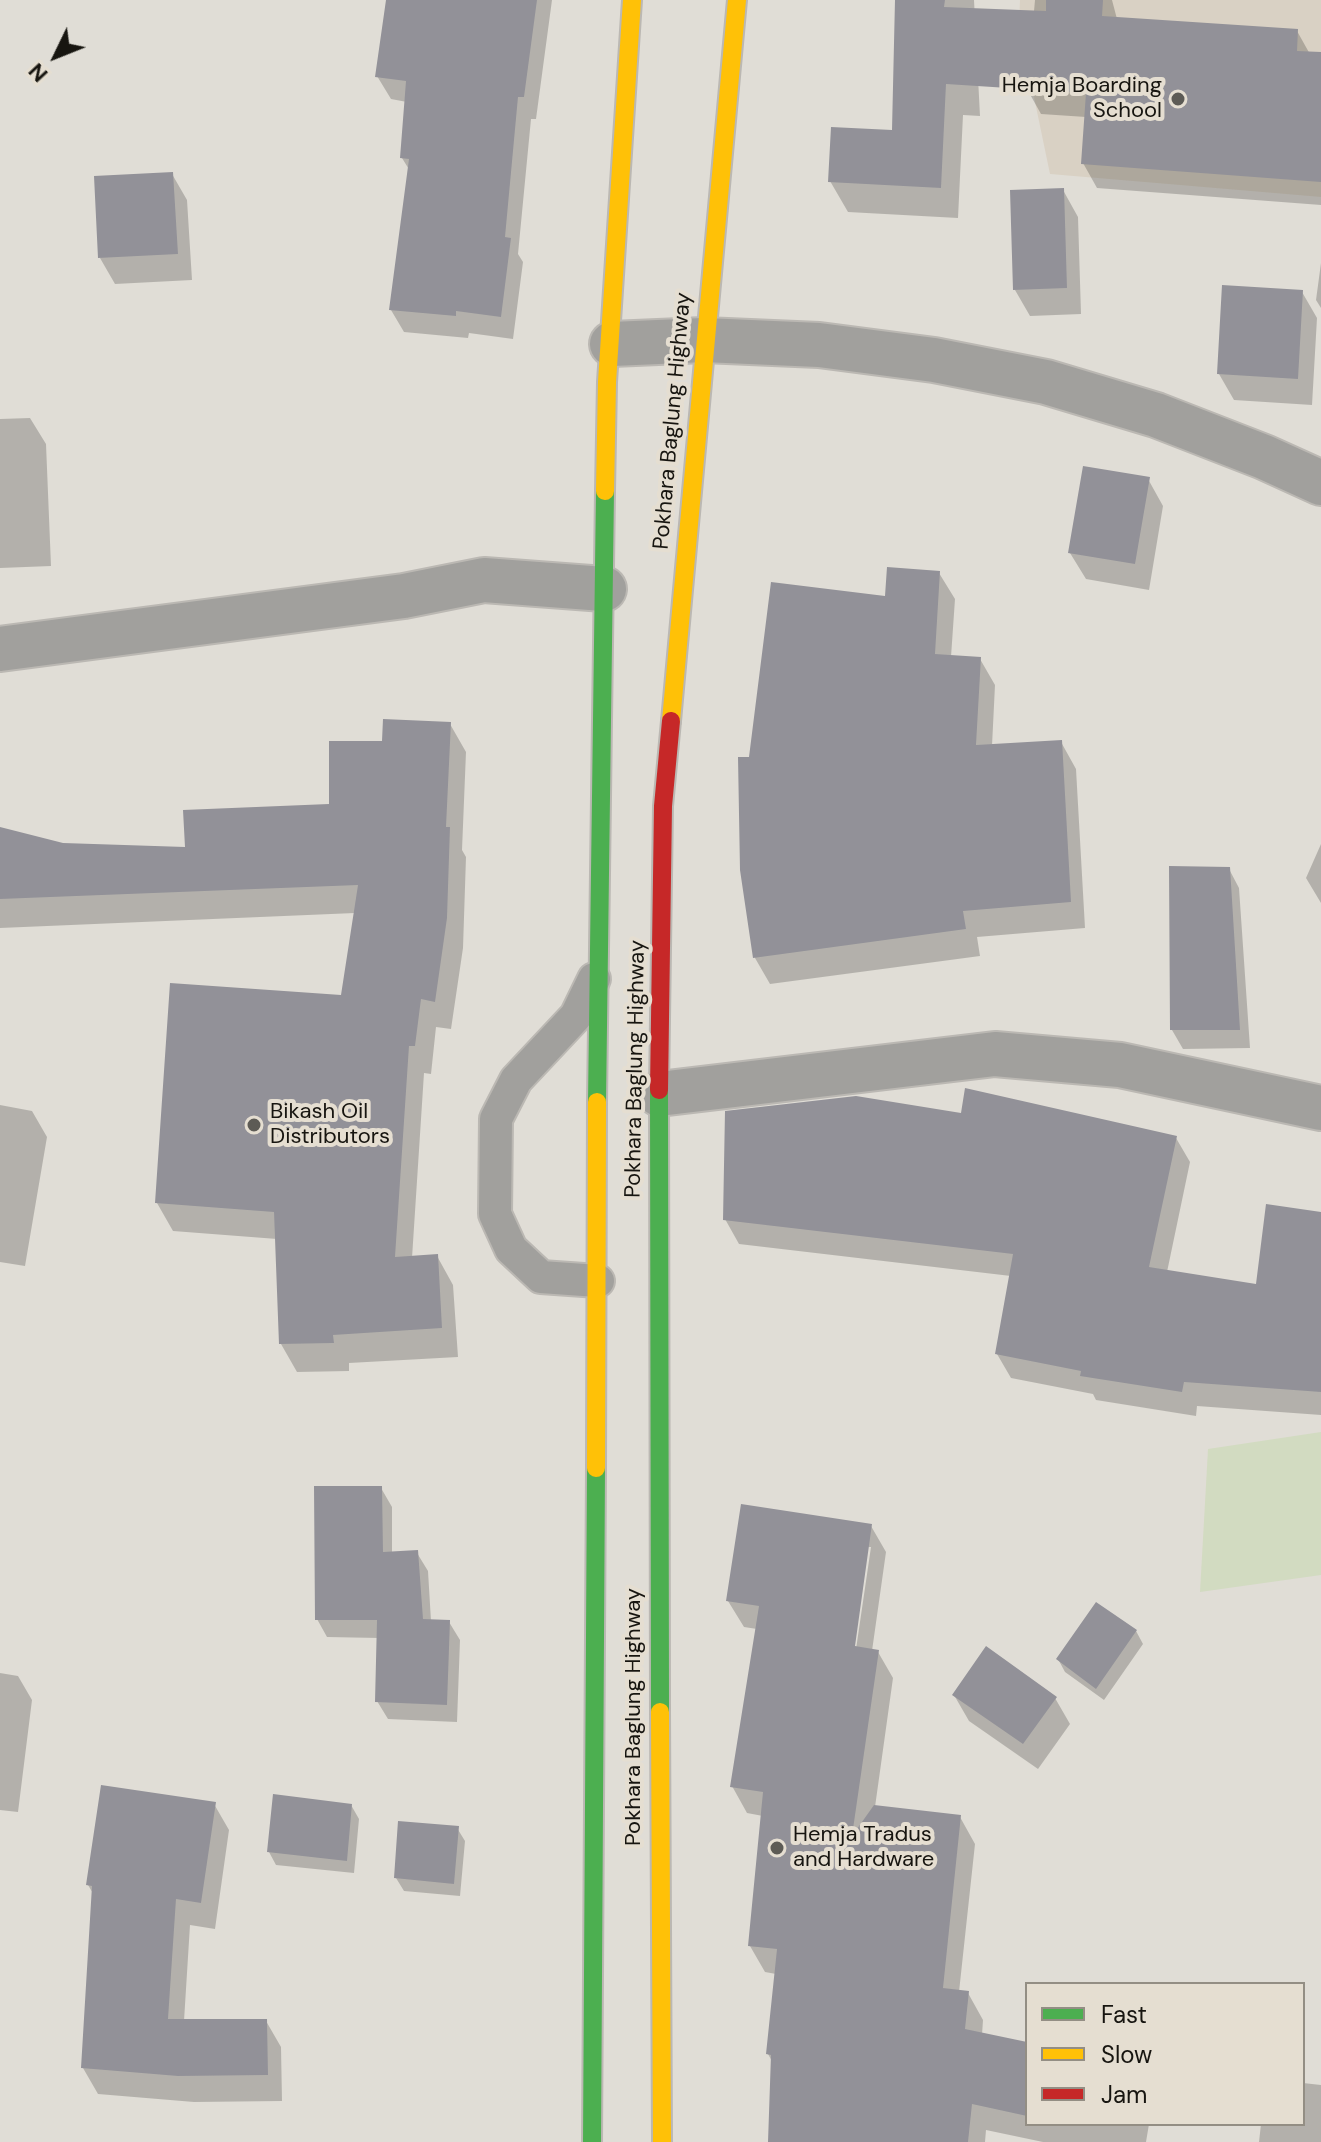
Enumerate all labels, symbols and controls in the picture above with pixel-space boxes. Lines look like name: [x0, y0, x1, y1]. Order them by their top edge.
north arrow: [16, 16, 96, 96]
text: N: [22, 57, 54, 88]
place label: Hemja Boarding School: [1002, 73, 1162, 124]
marker: Hemja Boarding School: [1169, 90, 1187, 108]
street label: Pokhara Baglung Highway: [649, 291, 697, 551]
street label: Pokhara Baglung Highway: [621, 940, 651, 1198]
place label: Bikash Oil Distributors: [270, 1099, 390, 1150]
marker: Bikash Oil Distributors: [245, 1116, 263, 1134]
street label: Pokhara Baglung Highway: [621, 1588, 647, 1846]
place label: Hemja Tradus and Hardware: [793, 1822, 934, 1874]
marker: Hemja Tradus and Hardware: [768, 1839, 786, 1857]
legend: [1025, 1982, 1305, 2126]
text: Fast: [1101, 1999, 1147, 2030]
text: Slow: [1101, 2039, 1152, 2070]
text: Jam: [1101, 2079, 1147, 2110]

